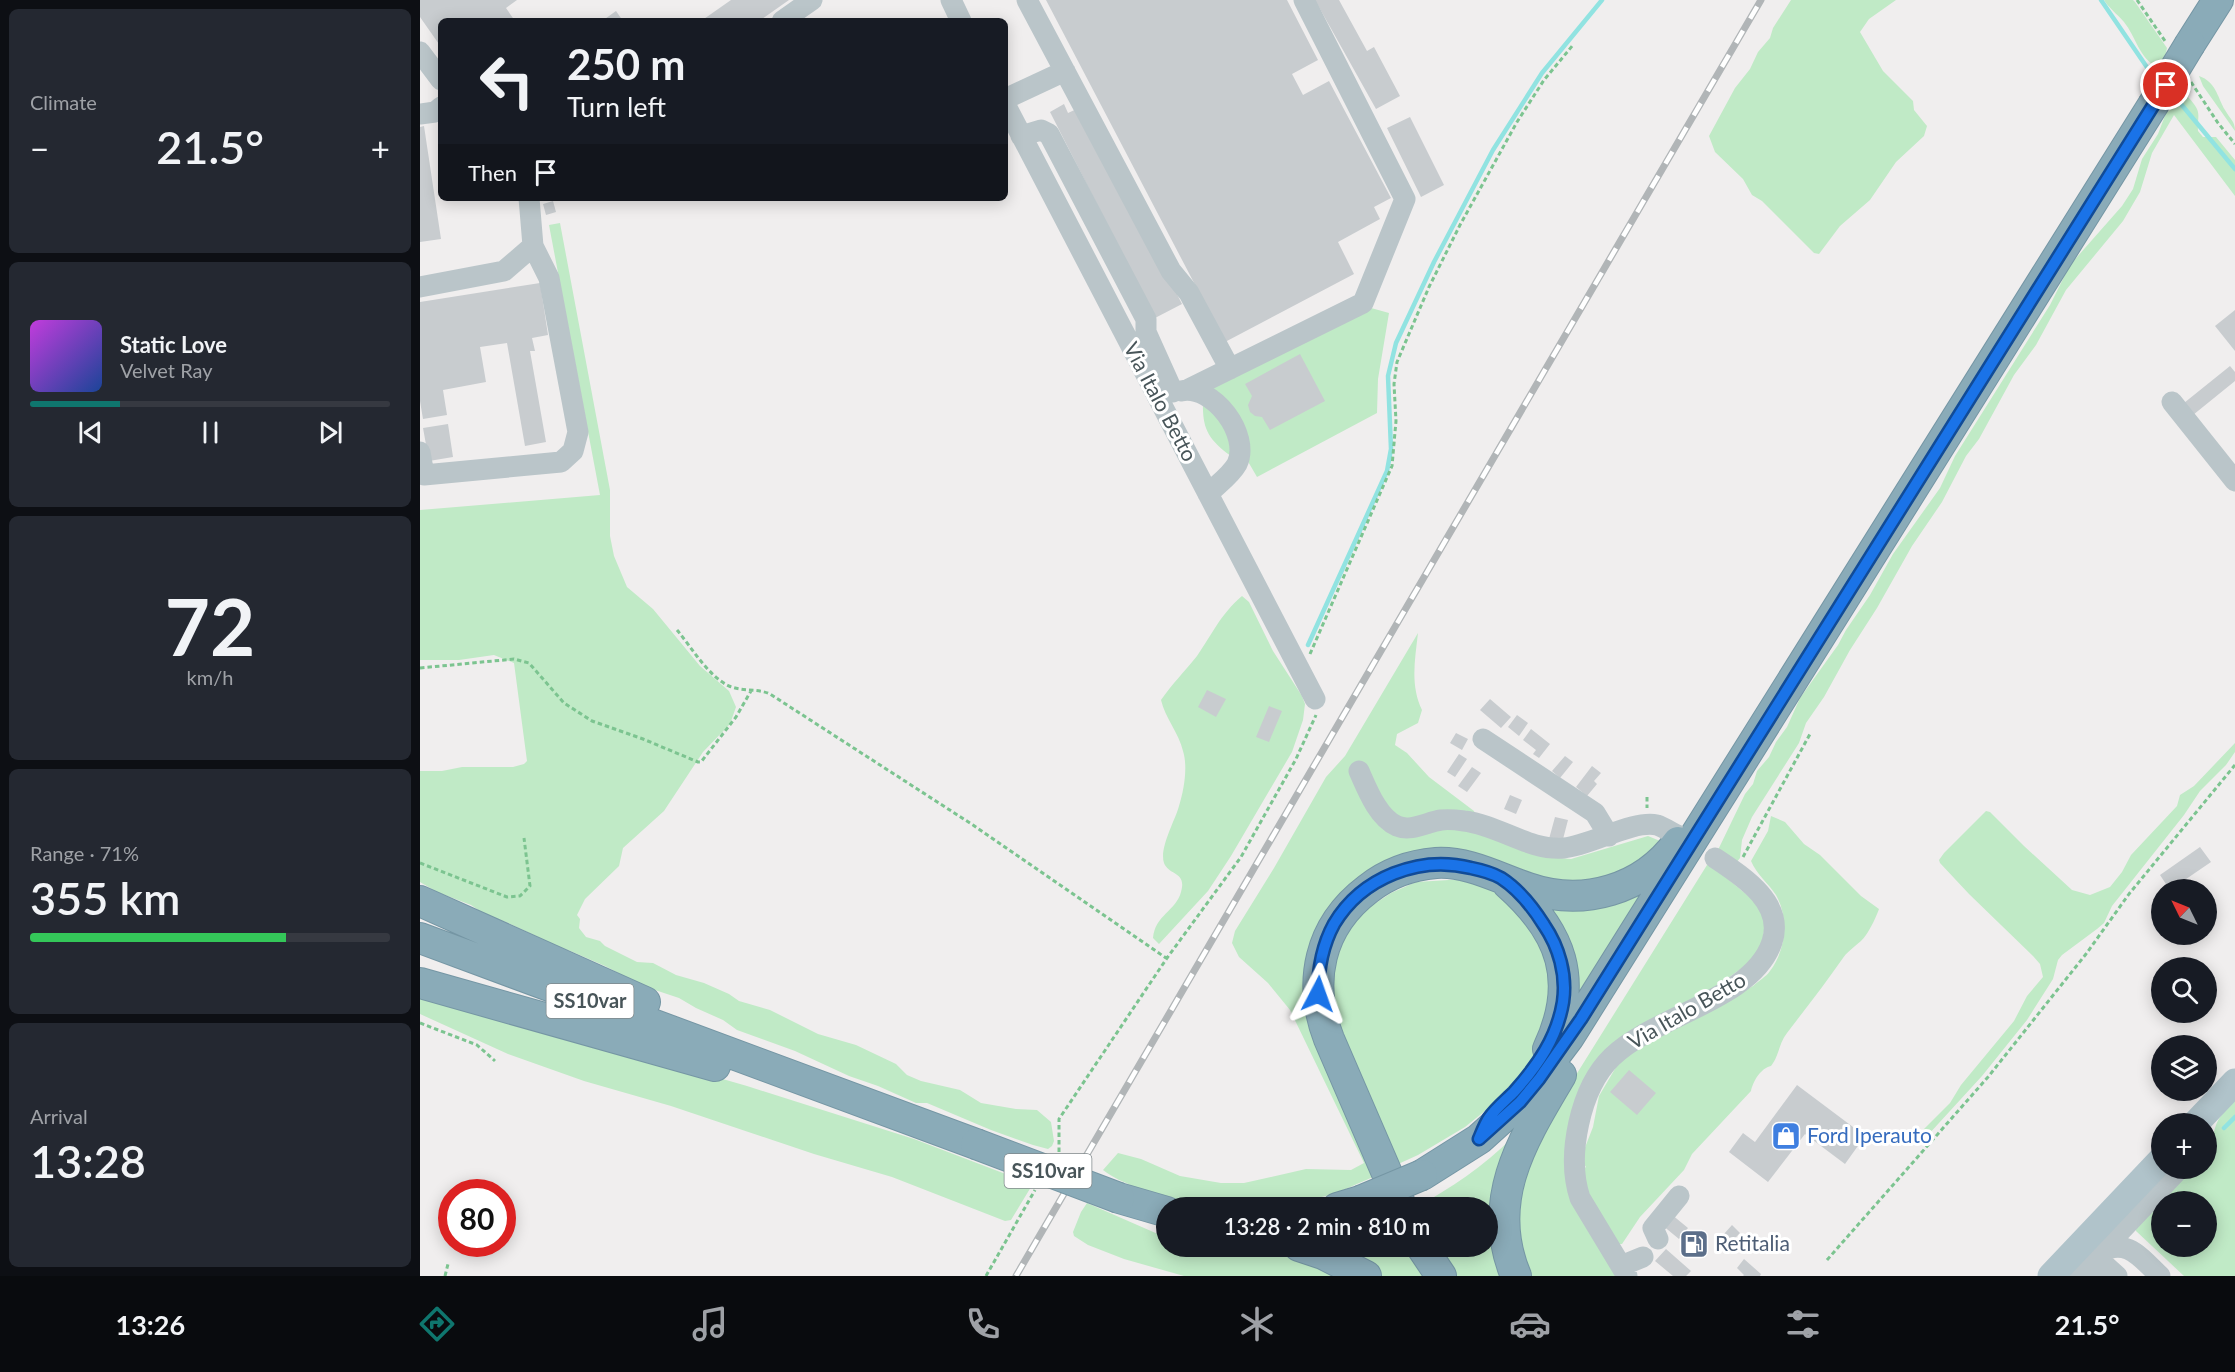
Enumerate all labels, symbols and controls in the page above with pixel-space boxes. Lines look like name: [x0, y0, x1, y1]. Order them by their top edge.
text: 250 m: [567, 39, 685, 89]
icon: left: [468, 42, 546, 120]
pin: [2140, 59, 2191, 110]
icon: arrive: [2149, 68, 2182, 101]
text: Climate: [30, 90, 97, 114]
text: Turn left: [567, 90, 666, 123]
text: 21.5°: [156, 120, 264, 174]
text: −: [30, 128, 49, 168]
text: +: [371, 128, 390, 168]
icon: arrive: [529, 156, 562, 189]
text: Then: [468, 159, 517, 186]
text: Static Love: [120, 331, 227, 358]
street label: Via Italo Betto: [1119, 337, 1203, 465]
text: Velvet Ray: [120, 358, 213, 382]
icon: previous: [74, 416, 107, 449]
icon: pause: [194, 416, 227, 449]
icon: next: [314, 416, 347, 449]
text: 72: [165, 579, 255, 673]
text: km/h: [187, 665, 233, 689]
text: Range · 71%: [30, 841, 139, 865]
text: 355 km: [30, 871, 180, 925]
north arrow: [2151, 879, 2217, 945]
map controls: [2151, 879, 2217, 1257]
button: search: [2151, 957, 2217, 1023]
position arrow: [1286, 962, 1350, 1026]
street label: Via Italo Betto: [1623, 966, 1750, 1053]
road number: SS10var: [546, 984, 633, 1018]
button: layers: [2151, 1035, 2217, 1101]
text: Arrival: [30, 1104, 88, 1128]
button: +: [2151, 1113, 2217, 1179]
shop icon: Ford Iperauto: [1770, 1120, 1802, 1152]
place label: Ford Iperauto: [1807, 1122, 1932, 1147]
text: 13:28: [30, 1134, 146, 1188]
road number: SS10var: [1004, 1154, 1092, 1188]
speed limit sign: 80: [438, 1179, 516, 1257]
button: −: [2151, 1191, 2217, 1257]
text: 13:28 · 2 min · 810 m: [1224, 1213, 1430, 1240]
fuel station icon: Retitalia: [1678, 1228, 1710, 1260]
place label: Retitalia: [1715, 1230, 1790, 1255]
icon: directions: [416, 1303, 458, 1345]
icon: music: [689, 1303, 731, 1345]
icon: phone: [962, 1303, 1004, 1345]
icon: climate: [1236, 1303, 1278, 1345]
icon: car: [1509, 1303, 1551, 1345]
icon: filters: [1782, 1303, 1824, 1345]
text: 13:26: [116, 1308, 185, 1341]
text: 21.5°: [2055, 1308, 2119, 1341]

